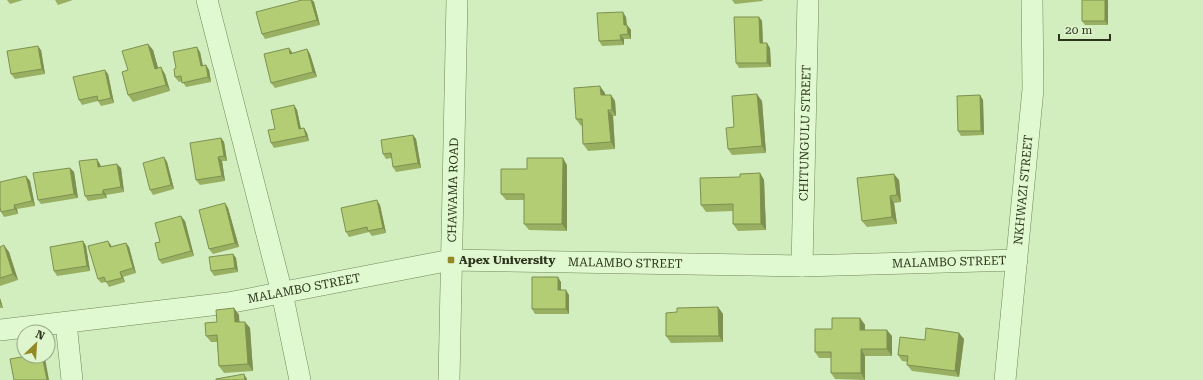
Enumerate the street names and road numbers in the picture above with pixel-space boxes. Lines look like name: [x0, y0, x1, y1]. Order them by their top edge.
street label: CHITUNGULU STREET: [796, 65, 814, 201]
street label: NKHWAZI STREET: [1011, 134, 1036, 246]
street label: CHAWAMA ROAD: [445, 137, 461, 243]
street label: MALAMBO STREET: [892, 253, 1007, 270]
street label: MALAMBO STREET: [568, 255, 683, 271]
street label: MALAMBO STREET: [246, 271, 362, 306]

